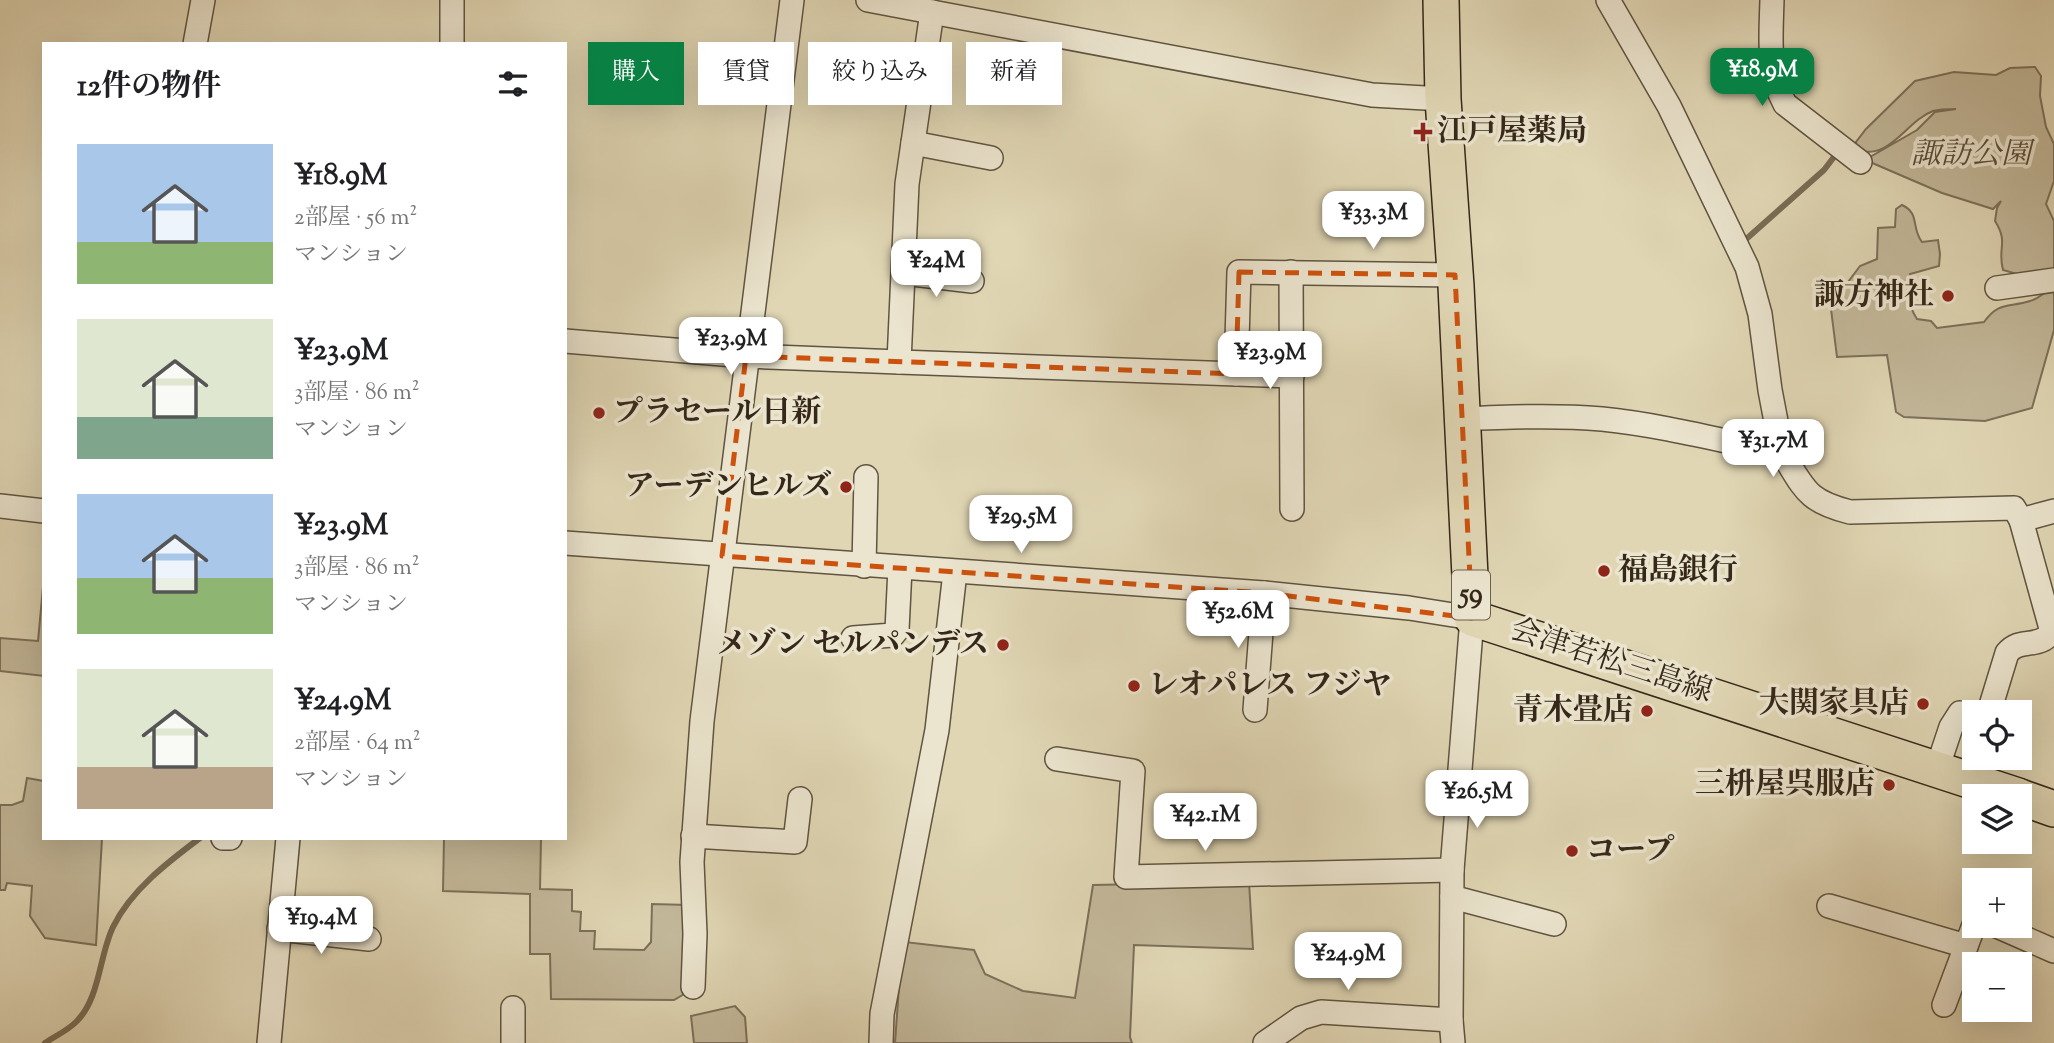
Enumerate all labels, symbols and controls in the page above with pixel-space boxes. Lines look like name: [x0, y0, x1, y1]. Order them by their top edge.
chip: 購入: [588, 42, 684, 105]
chip: 賃貸: [698, 42, 794, 105]
chip: 絞り込み: [808, 42, 952, 105]
chip: 新着: [966, 42, 1062, 105]
pin: ¥18.9M: [1705, 48, 1819, 108]
text: ¥18.9M: [1726, 54, 1798, 87]
icon: filters: [494, 65, 532, 103]
text: 12件の物件: [77, 66, 221, 109]
place label: 江戸屋薬局: [1437, 111, 1587, 154]
marker: 江戸屋薬局: [1415, 124, 1431, 140]
park label: 諏訪公園: [1911, 134, 2036, 177]
text: ¥18.9M: [294, 155, 387, 198]
icon: home: [133, 172, 217, 256]
pin: ¥33.3M: [1316, 191, 1430, 251]
text: ¥33.3M: [1338, 197, 1408, 230]
text: 2部屋 · 56 m²: [294, 202, 417, 235]
text: マンション: [294, 239, 408, 272]
pin: ¥24M: [895, 240, 977, 299]
text: ¥24M: [907, 245, 965, 278]
place label: 諏方神社: [1814, 275, 1934, 318]
marker: 諏方神社: [1940, 288, 1956, 304]
pin: ¥23.9M: [674, 318, 788, 377]
text: ¥23.9M: [695, 323, 767, 356]
text: ¥23.9M: [294, 330, 388, 373]
pin: ¥23.9M: [1213, 332, 1327, 391]
text: ¥23.9M: [1234, 337, 1306, 370]
icon: home: [133, 347, 217, 431]
text: 3部屋 · 86 m²: [294, 377, 420, 410]
place label: プラセール日新: [613, 392, 821, 435]
marker: プラセール日新: [591, 405, 607, 421]
text: マンション: [294, 414, 408, 447]
pin: ¥31.7M: [1716, 420, 1830, 479]
text: ¥31.7M: [1738, 425, 1808, 458]
place label: アーデンヒルズ: [624, 466, 832, 509]
marker: アーデンヒルズ: [838, 479, 854, 495]
pin: ¥29.5M: [964, 496, 1078, 555]
text: ¥29.5M: [985, 501, 1057, 534]
text: ¥23.9M: [294, 505, 388, 548]
icon: home: [133, 522, 217, 606]
place label: 福島銀行: [1618, 550, 1738, 593]
text: 3部屋 · 86 m²: [294, 552, 420, 585]
marker: 福島銀行: [1596, 563, 1612, 579]
road number: 59: [1452, 570, 1490, 620]
text: マンション: [294, 589, 408, 622]
pin: ¥52.6M: [1181, 590, 1295, 650]
text: ¥52.6M: [1202, 596, 1274, 629]
street label: 会津若松三島線: [1504, 609, 1718, 715]
place label: メゾン セルパンデス: [717, 624, 989, 667]
marker: メゾン セルパンデス: [995, 637, 1011, 653]
place label: レオパレス フジヤ: [1148, 665, 1392, 708]
marker: レオパレス フジヤ: [1126, 678, 1142, 694]
text: ¥24.9M: [294, 680, 391, 723]
place label: 大関家具店: [1759, 683, 1909, 726]
place label: 青木畳店: [1513, 690, 1633, 733]
marker: 大関家具店: [1915, 696, 1931, 712]
icon: home: [133, 697, 217, 781]
map controls: [1962, 700, 2032, 1022]
button: locate: [1962, 700, 2032, 770]
marker: 青木畳店: [1639, 703, 1655, 719]
text: 2部屋 · 64 m²: [294, 727, 421, 760]
text: マンション: [294, 764, 408, 797]
place label: 三枡屋呉服店: [1695, 764, 1875, 807]
pin: ¥26.5M: [1420, 770, 1534, 830]
text: ¥26.5M: [1441, 776, 1513, 809]
marker: 三枡屋呉服店: [1881, 777, 1897, 793]
button: layers: [1962, 784, 2032, 854]
pin: ¥42.1M: [1148, 794, 1262, 853]
text: ¥42.1M: [1170, 799, 1240, 832]
place label: コープ: [1586, 830, 1675, 873]
marker: コープ: [1564, 843, 1580, 859]
button: +: [1962, 868, 2032, 938]
pin: ¥19.4M: [264, 897, 378, 956]
text: ¥19.4M: [285, 902, 357, 935]
pin: ¥24.9M: [1291, 932, 1405, 992]
text: ¥24.9M: [1311, 938, 1385, 971]
button: −: [1962, 952, 2032, 1022]

